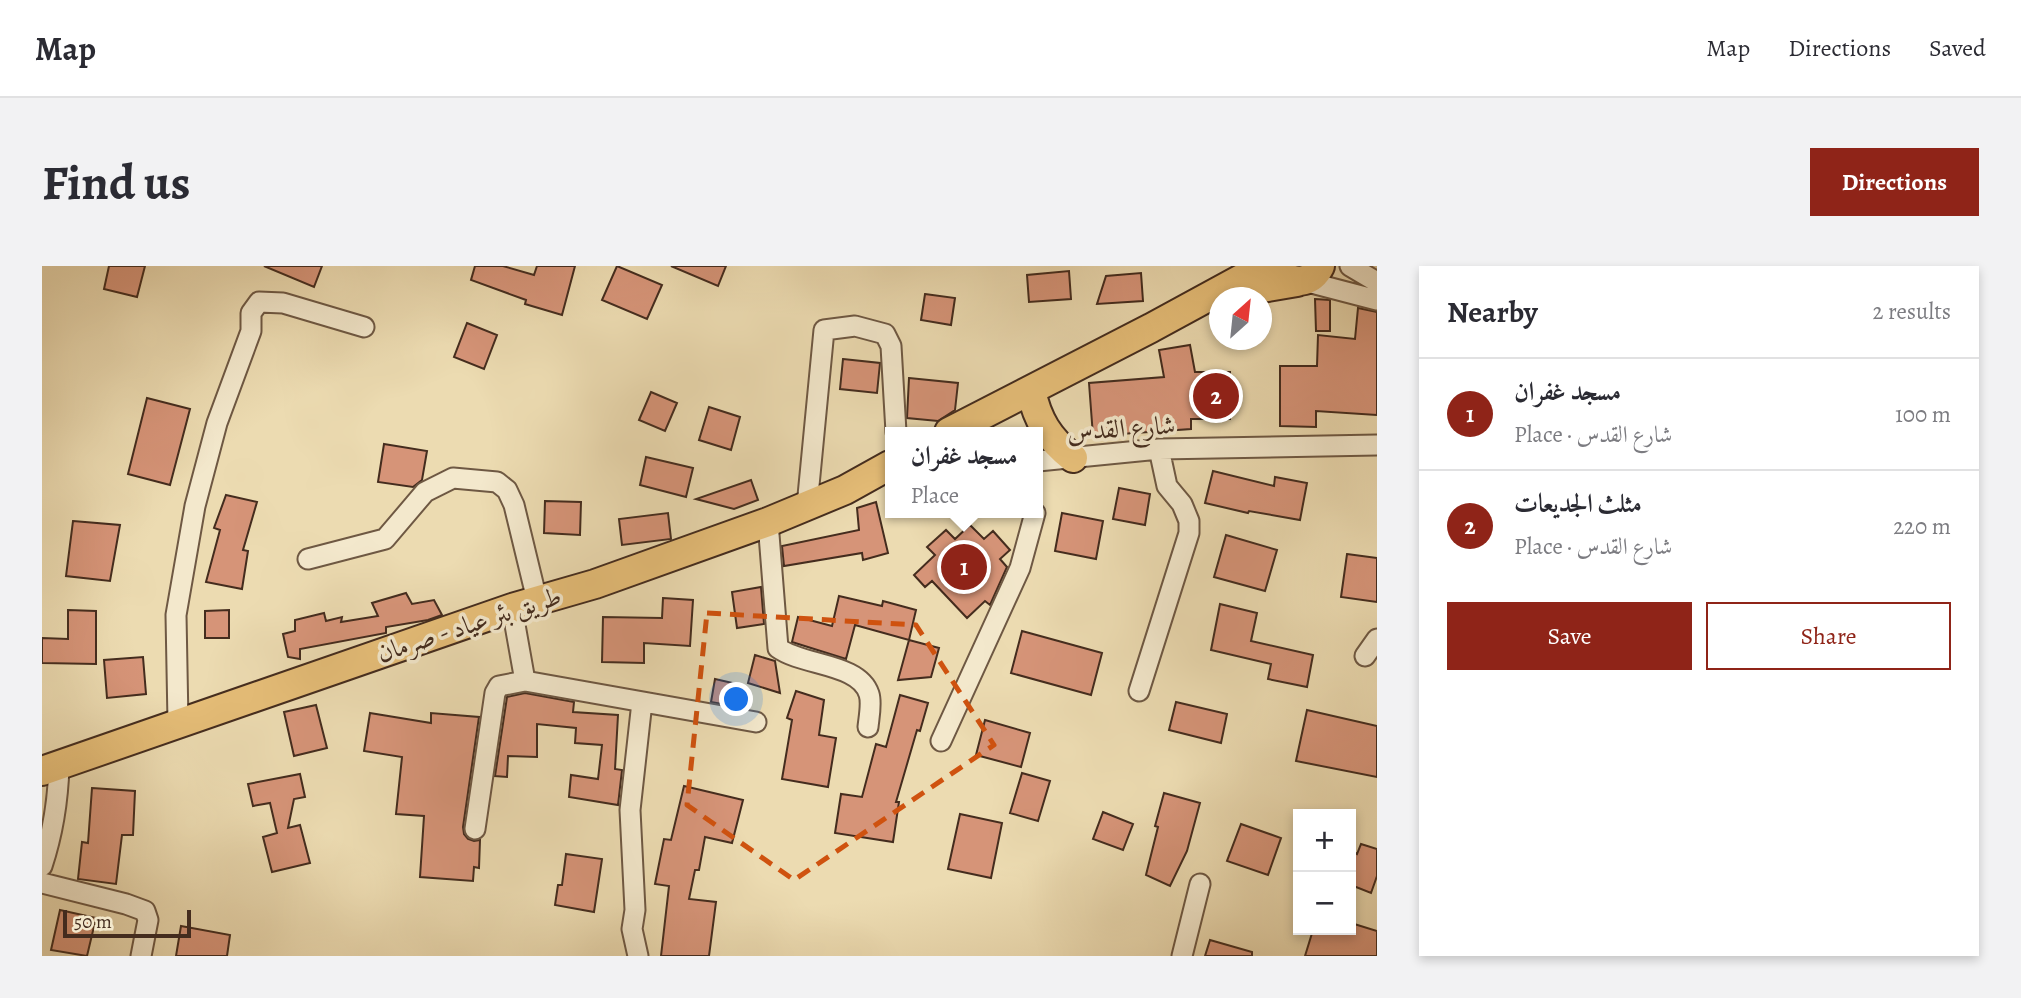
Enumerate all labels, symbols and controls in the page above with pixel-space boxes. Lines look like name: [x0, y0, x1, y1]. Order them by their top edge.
text: Map: [35, 26, 96, 71]
text: Map: [1706, 32, 1750, 64]
text: Directions: [1788, 32, 1891, 64]
text: Saved: [1929, 32, 1986, 64]
button: Directions: [1810, 148, 1979, 216]
text: Find us: [42, 149, 190, 216]
north arrow: [1209, 287, 1272, 350]
text: Nearby: [1447, 292, 1538, 332]
text: 2 results: [1873, 296, 1951, 327]
pin: 2: [1193, 370, 1239, 422]
text: مسجد غفران: [1514, 374, 1621, 409]
text: 1: [1466, 399, 1474, 430]
text: 100 m: [1895, 399, 1951, 430]
street label: شارع القدس: [1066, 407, 1177, 454]
text: Place · شارع القدس: [1514, 419, 1672, 450]
popup: [885, 427, 1043, 518]
text: مسجد غفران: [910, 438, 1018, 473]
text: Place: [910, 480, 959, 511]
text: مثلث الجديعات: [1514, 486, 1642, 521]
text: 2: [1464, 511, 1476, 542]
text: 220 m: [1893, 511, 1951, 542]
text: Place · شارع القدس: [1514, 531, 1672, 562]
pin: 1: [941, 541, 987, 593]
street label: طريق بئر عياد - صرمان: [373, 578, 566, 671]
button: Save: [1447, 602, 1692, 670]
button: Share: [1706, 602, 1951, 670]
your location: [719, 682, 753, 716]
map controls: [1293, 809, 1356, 935]
button: +: [1293, 809, 1356, 872]
button: −: [1293, 872, 1356, 935]
scale bar: [63, 907, 191, 939]
text: 50 m: [74, 909, 112, 935]

